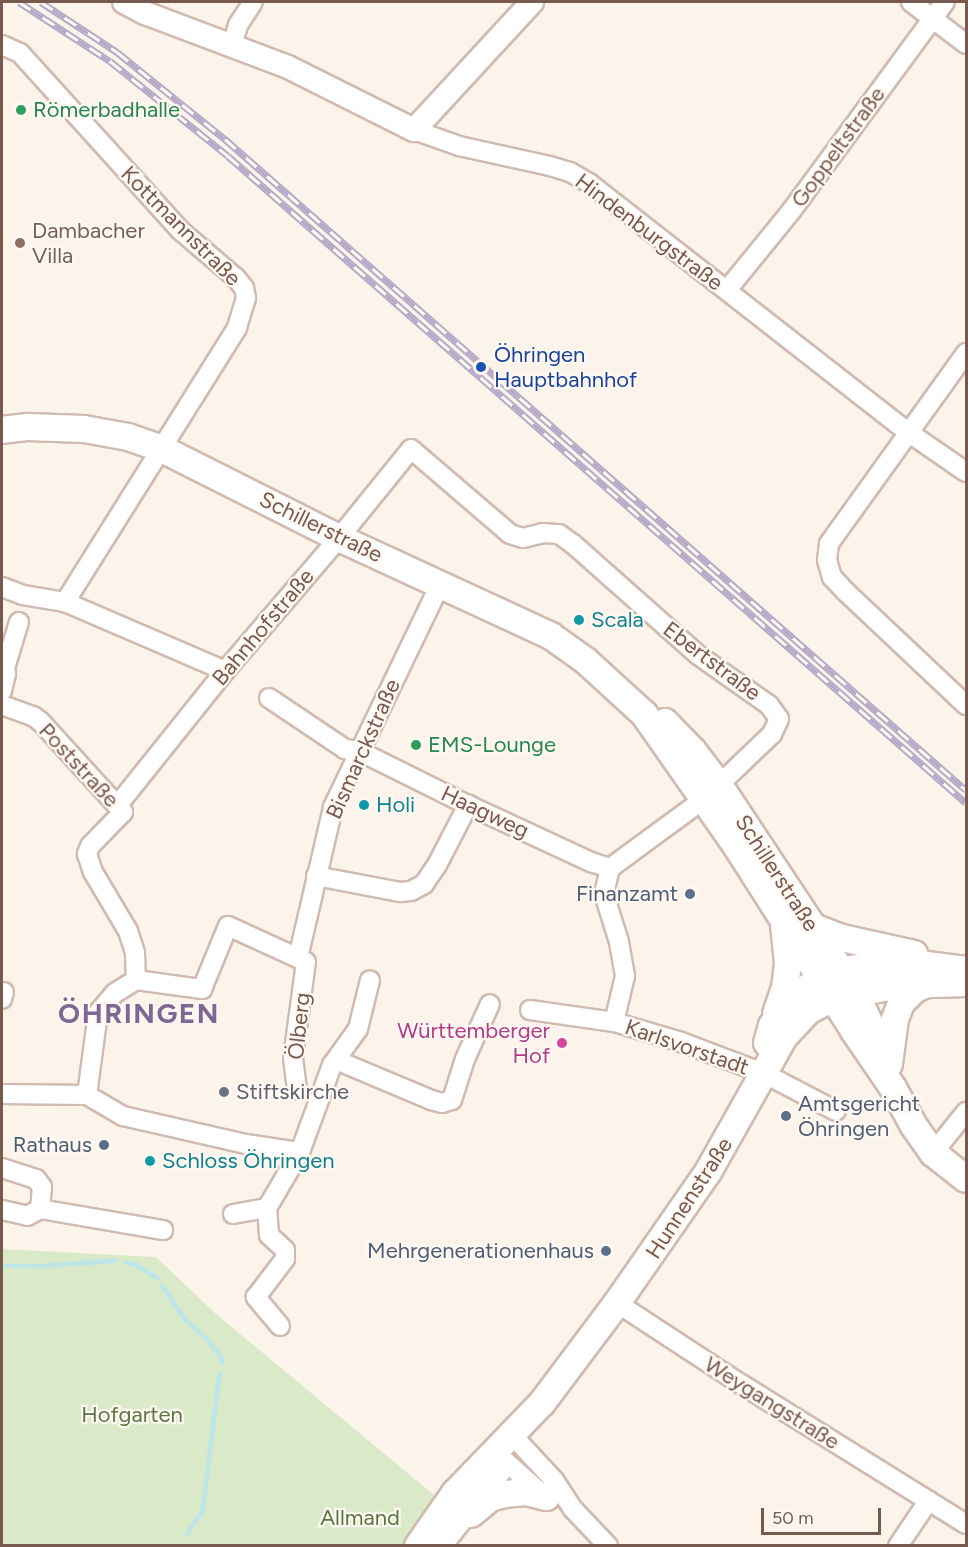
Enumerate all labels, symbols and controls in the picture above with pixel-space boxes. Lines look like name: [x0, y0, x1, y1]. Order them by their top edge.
street label: Goppeltstraße: [786, 82, 890, 212]
place label: Römerbadhalle: [33, 97, 180, 123]
marker: Römerbadhalle: [14, 103, 28, 117]
street label: Kottmannstraße: [116, 161, 246, 291]
street label: Hindenburgstraße: [570, 168, 728, 296]
place label: Dambacher Villa: [32, 217, 145, 268]
marker: Dambacher Villa: [13, 236, 27, 250]
place label: Öhringen Hauptbahnhof: [494, 341, 637, 392]
marker: Öhringen Hauptbahnhof: [472, 358, 490, 376]
street label: Schillerstraße: [255, 486, 387, 568]
street label: Bahnhofstraße: [207, 563, 319, 691]
place label: Scala: [591, 607, 644, 633]
marker: Scala: [572, 613, 586, 627]
street label: Ebertstraße: [658, 616, 766, 706]
street label: Bismarckstraße: [320, 675, 406, 823]
street label: Poststraße: [33, 717, 125, 813]
place label: EMS-Lounge: [428, 732, 556, 758]
marker: EMS-Lounge: [409, 738, 423, 752]
street label: Haagweg: [437, 780, 533, 844]
place label: Holi: [376, 792, 415, 818]
marker: Holi: [357, 798, 371, 812]
street label: Schillerstraße: [730, 810, 824, 936]
place label: Finanzamt: [576, 881, 678, 907]
marker: Finanzamt: [683, 887, 697, 901]
street label: Ölberg: [282, 991, 316, 1061]
district label: ÖHRINGEN: [58, 996, 220, 1030]
street label: Karlsvorstadt: [622, 1013, 752, 1081]
place label: Württemberger Hof: [397, 1017, 550, 1068]
marker: Württemberger Hof: [555, 1036, 569, 1050]
place label: Stiftskirche: [236, 1079, 349, 1105]
marker: Stiftskirche: [217, 1085, 231, 1099]
place label: Amtsgericht Öhringen: [798, 1090, 920, 1142]
marker: Amtsgericht Öhringen: [779, 1109, 793, 1123]
place label: Rathaus: [13, 1132, 92, 1158]
street label: Hunnenstraße: [640, 1132, 738, 1264]
marker: Rathaus: [97, 1138, 111, 1152]
place label: Schloss Öhringen: [162, 1148, 335, 1174]
marker: Schloss Öhringen: [143, 1154, 157, 1168]
place label: Mehrgenerationenhaus: [367, 1238, 594, 1264]
marker: Mehrgenerationenhaus: [599, 1244, 613, 1258]
street label: Weygangstraße: [700, 1351, 844, 1455]
park label: Hofgarten: [81, 1402, 183, 1428]
scale bar: [764, 1496, 884, 1534]
park label: Allmand: [320, 1505, 400, 1531]
text: 50 m: [772, 1507, 814, 1529]

